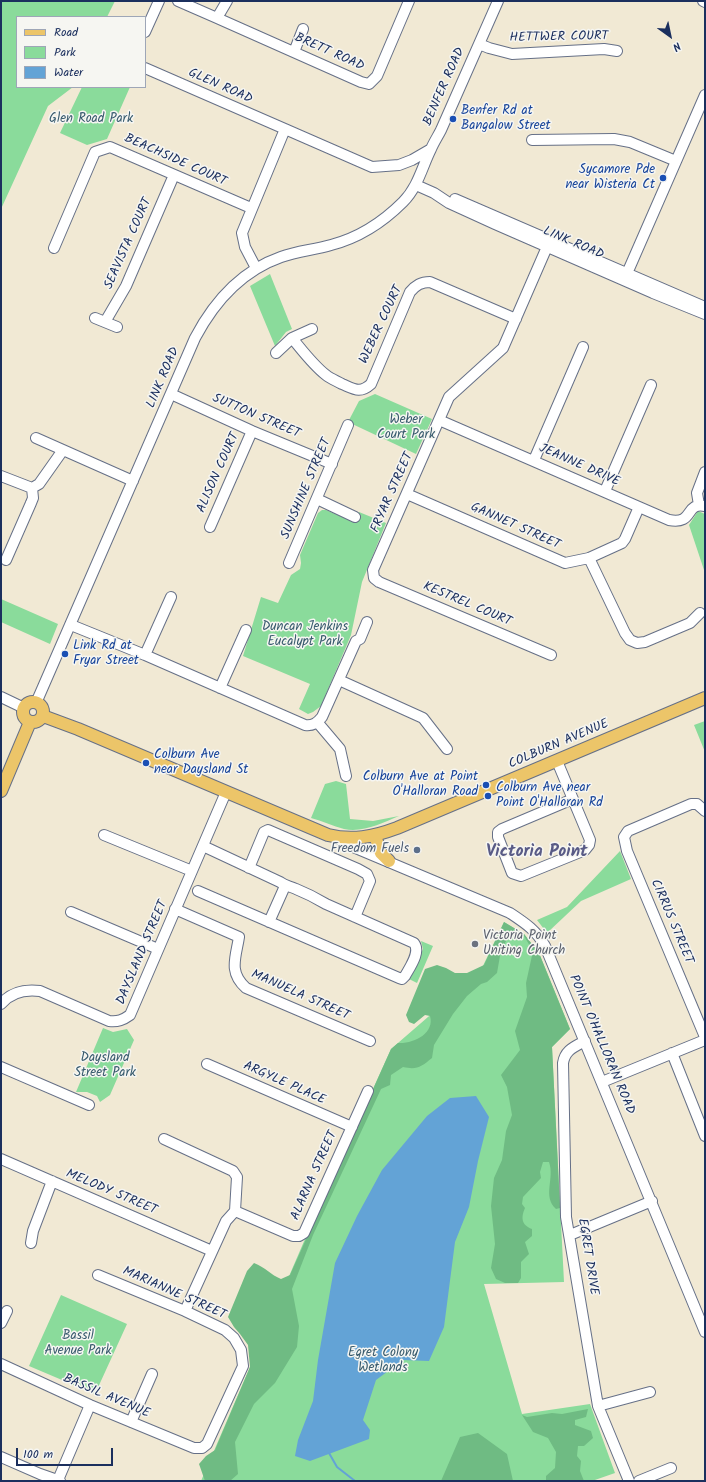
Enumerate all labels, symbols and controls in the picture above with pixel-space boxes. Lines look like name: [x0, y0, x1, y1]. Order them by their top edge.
legend: [16, 16, 146, 88]
north arrow: [650, 16, 690, 56]
text: Road: [54, 23, 78, 42]
street label: HETTWER COURT: [509, 29, 609, 47]
street label: BRETT ROAD: [292, 31, 366, 75]
text: N: [669, 37, 684, 56]
text: Park: [54, 43, 76, 62]
street label: BENFER ROAD: [421, 46, 469, 128]
text: Water: [54, 63, 83, 82]
street label: GLEN ROAD: [186, 66, 254, 108]
place label: Benfer Rd at Bangalow Street: [461, 104, 551, 135]
park label: Glen Road Park: [49, 112, 133, 128]
marker: Benfer Rd at Bangalow Street: [448, 114, 458, 124]
street label: BEACHSIDE COURT: [121, 131, 229, 191]
place label: Sycamore Pde near Wisteria Ct: [565, 163, 655, 194]
marker: Sycamore Pde near Wisteria Ct: [658, 173, 668, 183]
street label: SEAVISTA COURT: [102, 196, 156, 292]
street label: LINK ROAD: [540, 224, 606, 264]
street label: WEBER COURT: [357, 283, 407, 367]
street label: LINK ROAD: [144, 345, 184, 411]
street label: SUTTON STREET: [210, 391, 302, 443]
park label: Weber Court Park: [377, 413, 435, 444]
street label: ALISON COURT: [194, 431, 244, 515]
street label: SUNSHINE STREET: [279, 436, 335, 542]
street label: JEANNE DRIVE: [536, 441, 622, 491]
street label: FRYAR STREET: [368, 450, 418, 536]
street label: GANNET STREET: [468, 500, 562, 554]
street label: KESTREL COURT: [420, 579, 514, 631]
park label: Duncan Jenkins Eucalypt Park: [262, 620, 348, 651]
place label: Link Rd at Fryar Street: [73, 639, 139, 670]
marker: Link Rd at Fryar Street: [60, 649, 70, 659]
street label: COLBURN AVENUE: [507, 717, 611, 773]
place label: Colburn Ave near Daysland St: [154, 748, 248, 779]
marker: Colburn Ave near Daysland St: [141, 758, 151, 768]
place label: Colburn Ave at Point O'Halloran Road: [363, 770, 478, 801]
marker: Colburn Ave at Point O'Halloran Road: [481, 780, 491, 790]
place label: Colburn Ave near Point O'Halloran Rd: [496, 781, 603, 812]
marker: Colburn Ave near Point O'Halloran Rd: [483, 791, 493, 801]
place label: Freedom Fuels: [331, 842, 409, 858]
district label: Victoria Point: [486, 843, 588, 863]
marker: Freedom Fuels: [412, 845, 422, 855]
street label: CIRRUS STREET: [646, 877, 696, 967]
street label: DAYSLAND STREET: [114, 899, 172, 1007]
place label: Victoria Point Uniting Church: [483, 929, 565, 960]
marker: Victoria Point Uniting Church: [470, 939, 480, 949]
street label: MANUELA STREET: [248, 967, 352, 1025]
street label: POINT O'HALLORAN ROAD: [565, 973, 637, 1117]
park label: Daysland Street Park: [74, 1051, 136, 1082]
street label: ARGYLE PLACE: [241, 1059, 327, 1109]
street label: ALARNA STREET: [288, 1129, 342, 1223]
street label: MELODY STREET: [63, 1167, 159, 1219]
street label: EGRET DRIVE: [573, 1218, 601, 1296]
street label: MARIANNE STREET: [120, 1264, 228, 1324]
park label: Bassil Avenue Park: [44, 1329, 112, 1360]
park label: Egret Colony Wetlands: [348, 1346, 418, 1377]
street label: BASSIL AVENUE: [60, 1372, 152, 1422]
scale bar: [18, 1440, 115, 1466]
text: 100 m: [23, 1445, 53, 1464]

